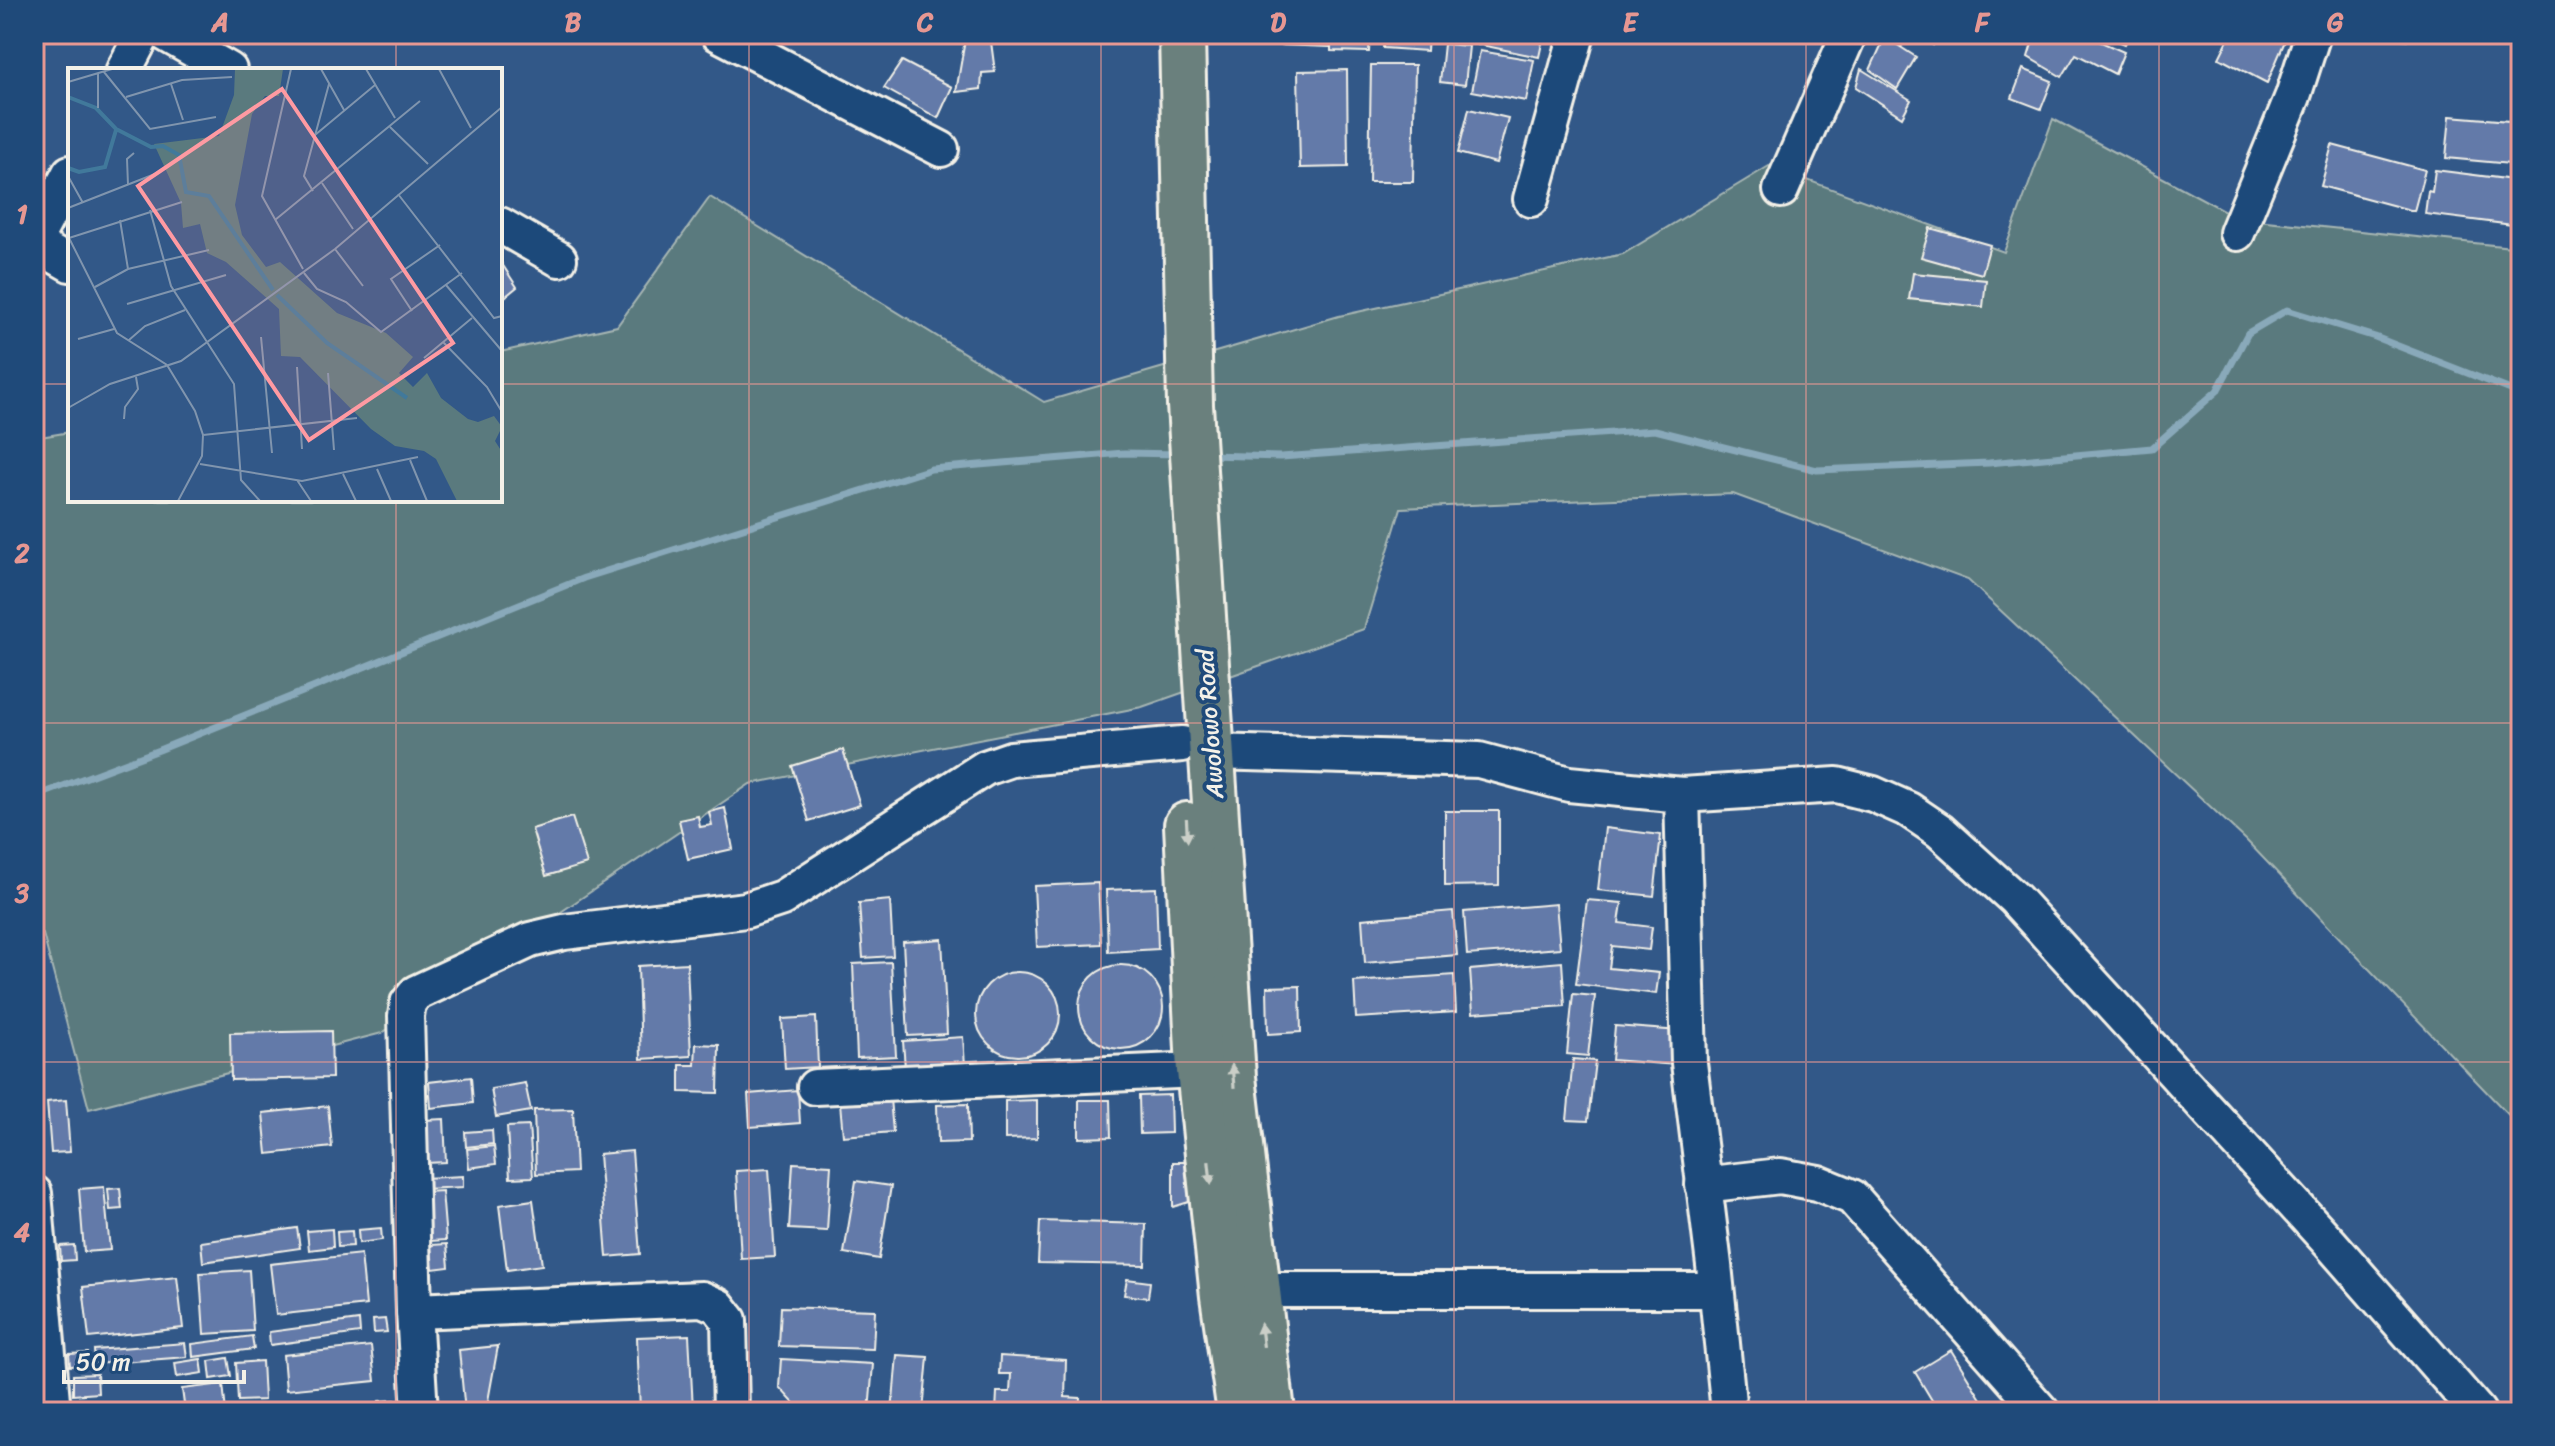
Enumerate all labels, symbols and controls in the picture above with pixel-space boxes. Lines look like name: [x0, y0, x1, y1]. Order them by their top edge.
text: A: [210, 0, 229, 45]
text: B: [565, 0, 582, 45]
text: C: [916, 0, 934, 45]
text: D: [1270, 0, 1286, 45]
text: E: [1623, 0, 1640, 45]
text: F: [1974, 0, 1991, 45]
text: G: [2327, 0, 2344, 45]
inset map: [68, 68, 502, 502]
text: 1: [16, 191, 28, 237]
text: 2: [13, 530, 30, 576]
street label: Awolowo Road: [1184, 646, 1236, 801]
one-way arrow: [1181, 818, 1194, 843]
text: 3: [14, 870, 30, 916]
one-way arrow: [1227, 1063, 1240, 1088]
one-way arrow: [1204, 1161, 1217, 1186]
text: 4: [14, 1209, 30, 1255]
one-way arrow: [1255, 1322, 1268, 1347]
scale bar: [64, 1334, 244, 1384]
text: 50 m: [76, 1341, 131, 1383]

